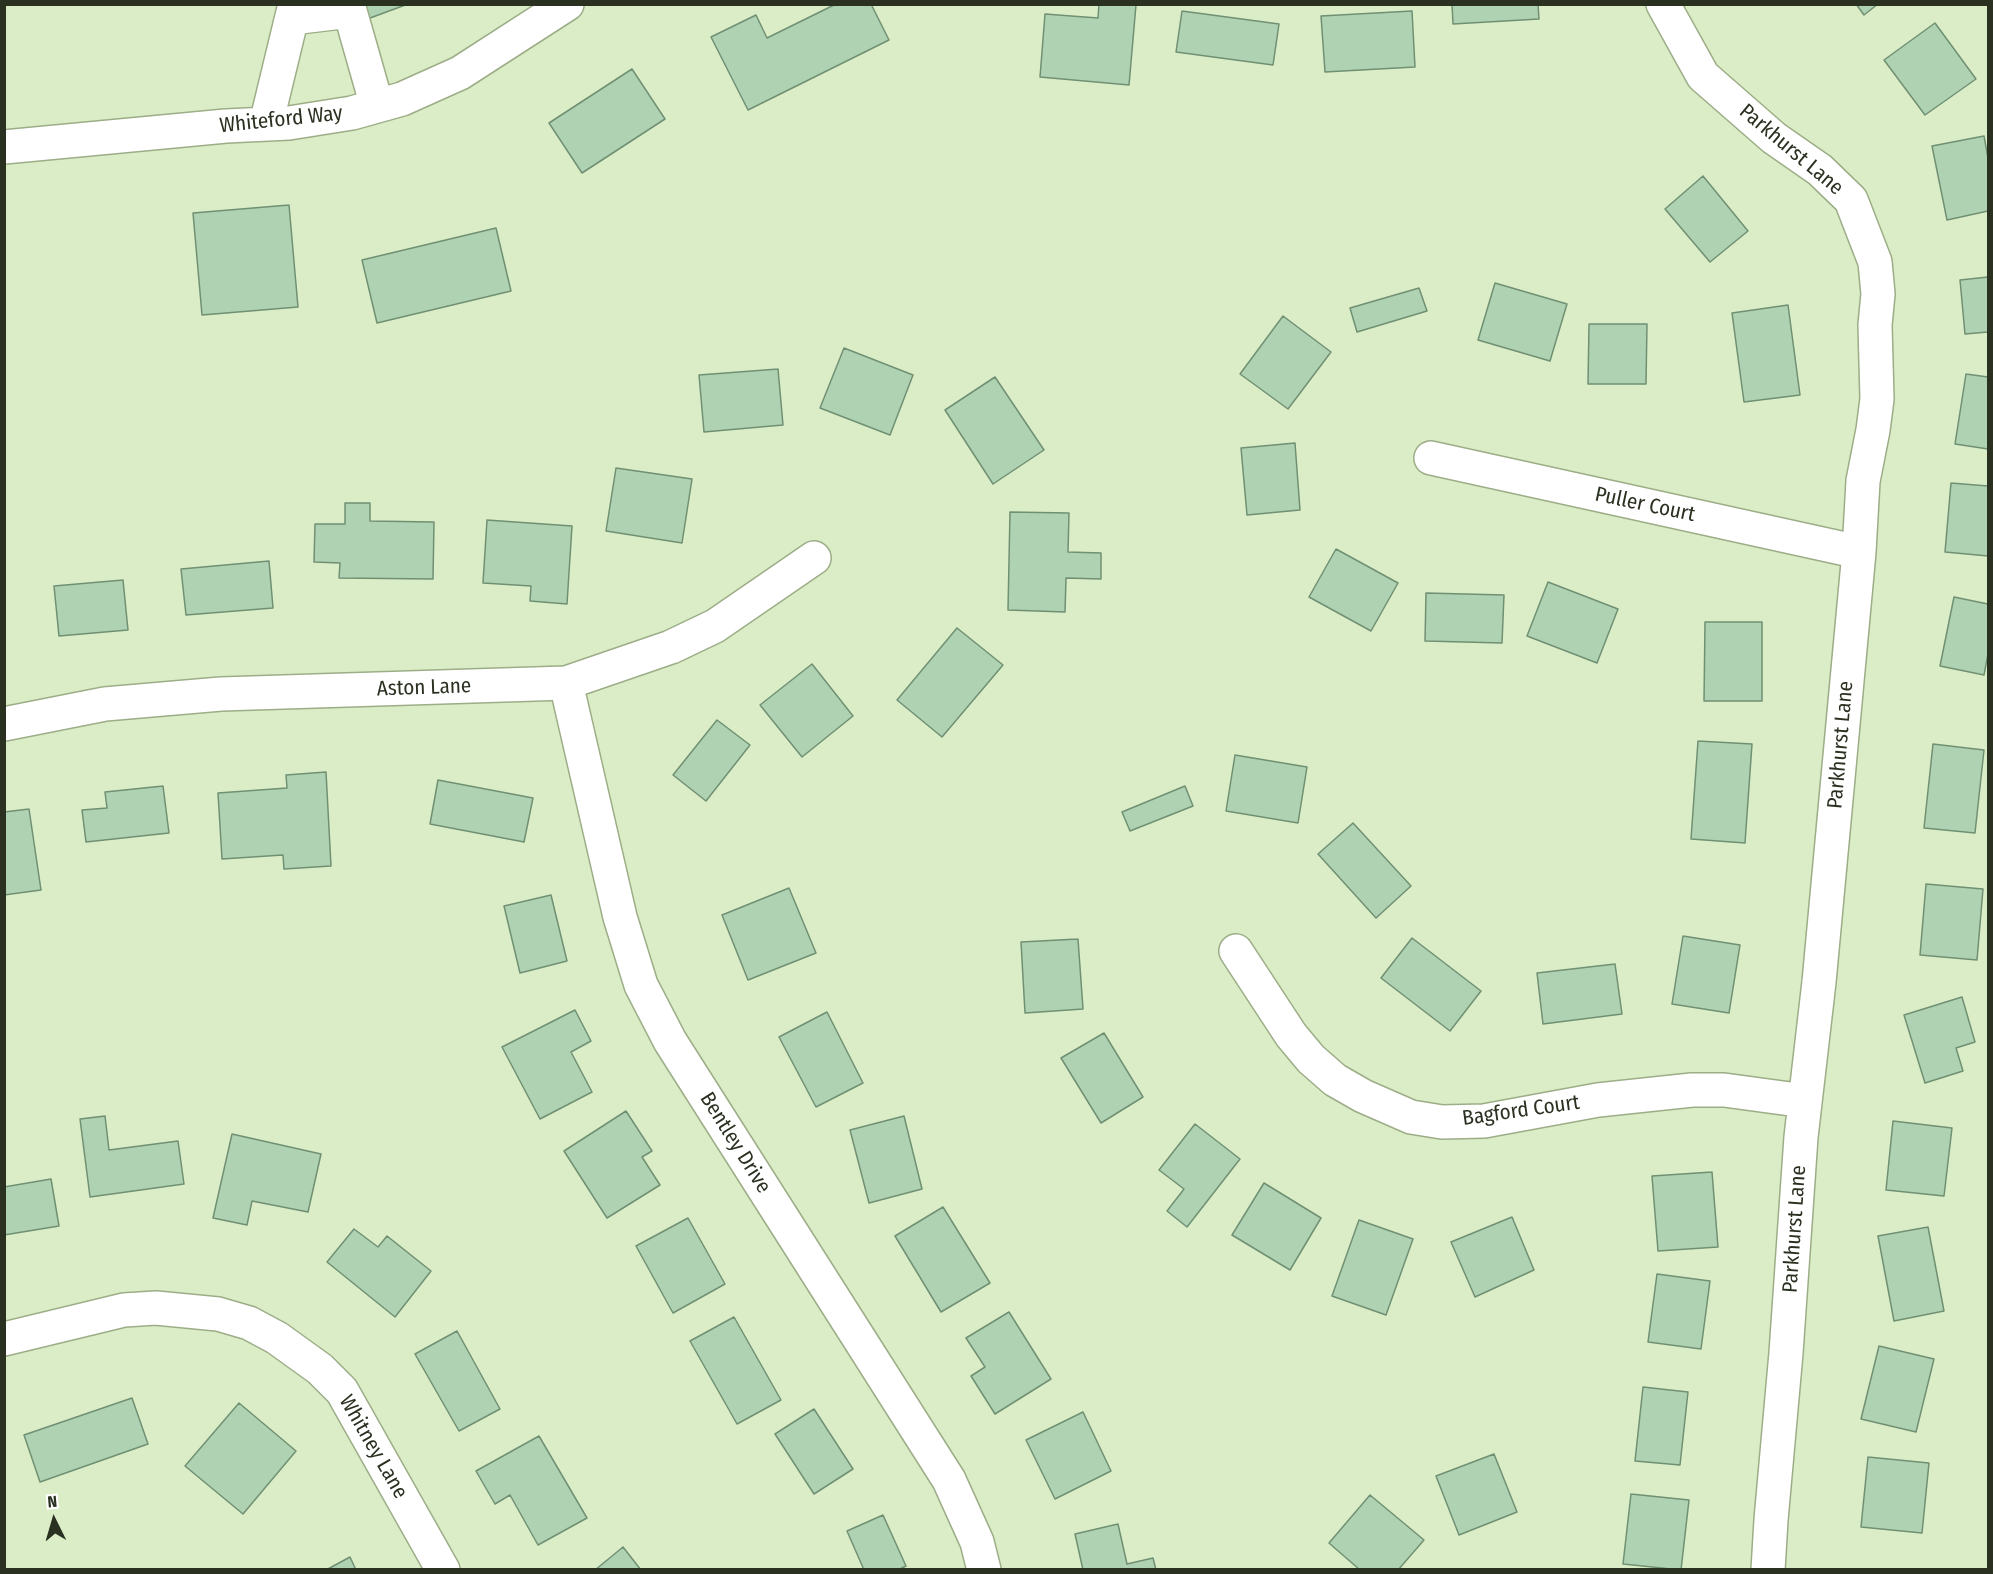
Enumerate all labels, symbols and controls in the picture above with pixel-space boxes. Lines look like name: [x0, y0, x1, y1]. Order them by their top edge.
street label: Parkhurst Lane: [1734, 99, 1848, 201]
street label: Whiteford Way: [218, 101, 344, 139]
street label: Puller Court: [1593, 482, 1697, 528]
street label: Aston Lane: [376, 674, 472, 702]
street label: Parkhurst Lane: [1823, 680, 1859, 810]
street label: Bentley Drive: [694, 1088, 776, 1198]
street label: Bagford Court: [1461, 1090, 1581, 1132]
street label: Parkhurst Lane: [1778, 1164, 1812, 1294]
street label: Whitney Lane: [333, 1391, 413, 1503]
north arrow: [24, 1490, 84, 1550]
text: N: [47, 1492, 58, 1511]

